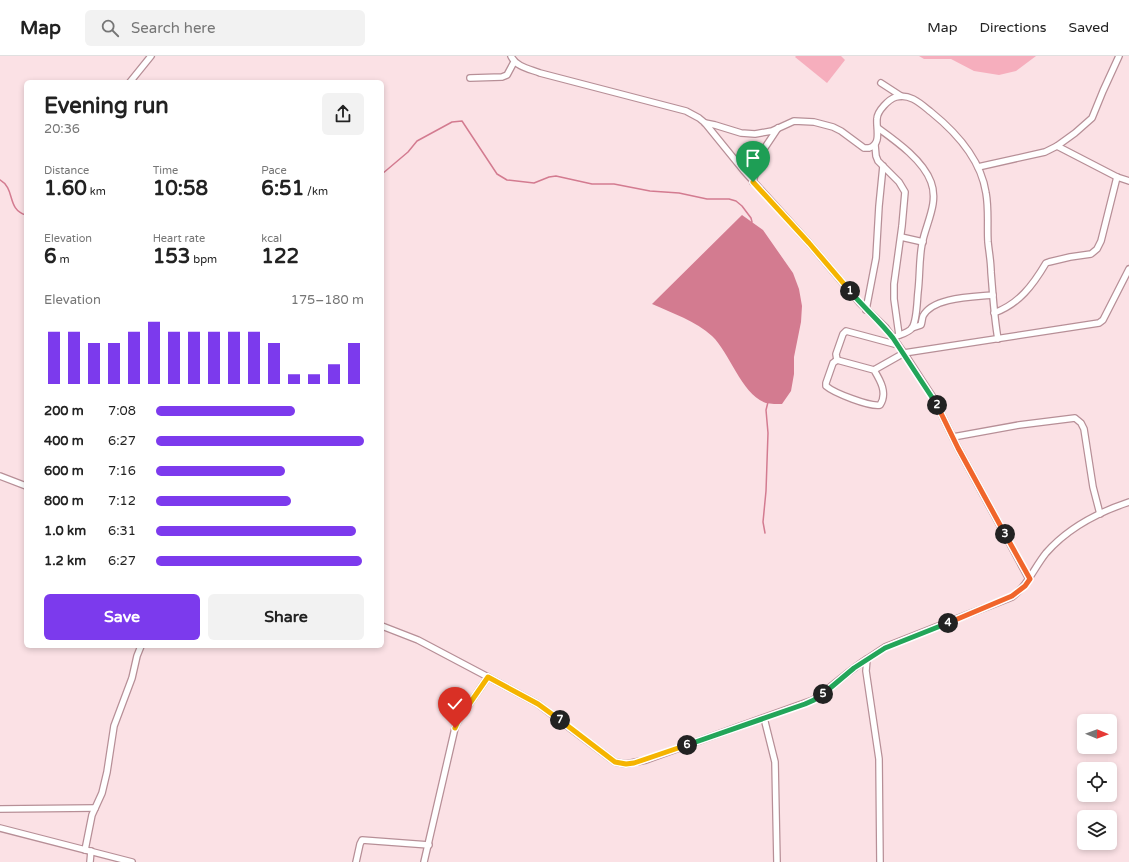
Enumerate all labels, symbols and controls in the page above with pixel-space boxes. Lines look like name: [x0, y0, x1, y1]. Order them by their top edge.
search box: [85, 10, 365, 46]
text: Map: [20, 17, 61, 39]
icon: search: [99, 17, 121, 39]
text: Search here: [131, 19, 215, 37]
text: Map: [927, 19, 958, 36]
text: Directions: [980, 19, 1047, 36]
text: Saved: [1069, 19, 1109, 36]
text: Evening run: [44, 93, 169, 119]
button: share: [322, 93, 364, 135]
text: 20:36: [44, 121, 80, 137]
pin: [736, 141, 770, 182]
icon: arrive: [742, 147, 764, 169]
text: Distance: [44, 164, 89, 177]
text: Time: [153, 164, 178, 177]
text: Pace: [261, 164, 287, 177]
text: 1.60: [44, 177, 87, 201]
text: 10:58: [153, 177, 208, 201]
text: 6:51: [261, 177, 304, 201]
text: km: [87, 185, 106, 198]
text: /km: [304, 185, 328, 198]
text: Elevation: [44, 232, 92, 245]
text: Heart rate: [153, 232, 205, 245]
text: kcal: [261, 232, 282, 245]
text: 6: [44, 245, 57, 269]
text: 153: [153, 245, 190, 269]
text: 122: [261, 245, 299, 269]
text: m: [57, 253, 70, 266]
text: bpm: [190, 253, 217, 266]
pin: 1: [840, 281, 860, 301]
text: 1: [847, 284, 853, 297]
text: Elevation: [44, 292, 101, 308]
text: 175–180 m: [291, 292, 364, 308]
pin: 2: [927, 395, 947, 415]
text: 2: [934, 398, 940, 411]
text: 200 m: [44, 403, 84, 419]
text: 7:08: [108, 403, 136, 419]
text: 400 m: [44, 433, 84, 449]
text: 6:27: [108, 433, 136, 449]
text: 600 m: [44, 463, 84, 479]
text: 7:16: [108, 463, 136, 479]
text: 800 m: [44, 493, 84, 509]
text: 7:12: [108, 493, 136, 509]
text: 1.0 km: [44, 523, 86, 539]
text: 6:31: [108, 523, 136, 539]
pin: 3: [995, 524, 1015, 544]
text: 3: [1002, 527, 1008, 540]
text: 1.2 km: [44, 553, 86, 569]
text: 6:27: [108, 553, 136, 569]
button: Save: [44, 594, 200, 640]
button: Share: [208, 594, 364, 640]
pin: 4: [938, 613, 958, 633]
text: 4: [945, 616, 951, 629]
pin: 5: [813, 684, 833, 704]
pin: [438, 687, 472, 728]
text: 5: [820, 687, 826, 700]
icon: check: [444, 693, 466, 715]
pin: 7: [550, 710, 570, 730]
text: 7: [557, 713, 563, 726]
north arrow: [1077, 714, 1117, 754]
map controls: [1077, 714, 1117, 850]
pin: 6: [677, 735, 697, 755]
text: 6: [684, 738, 690, 751]
button: locate: [1077, 762, 1117, 802]
button: layers: [1077, 810, 1117, 850]

